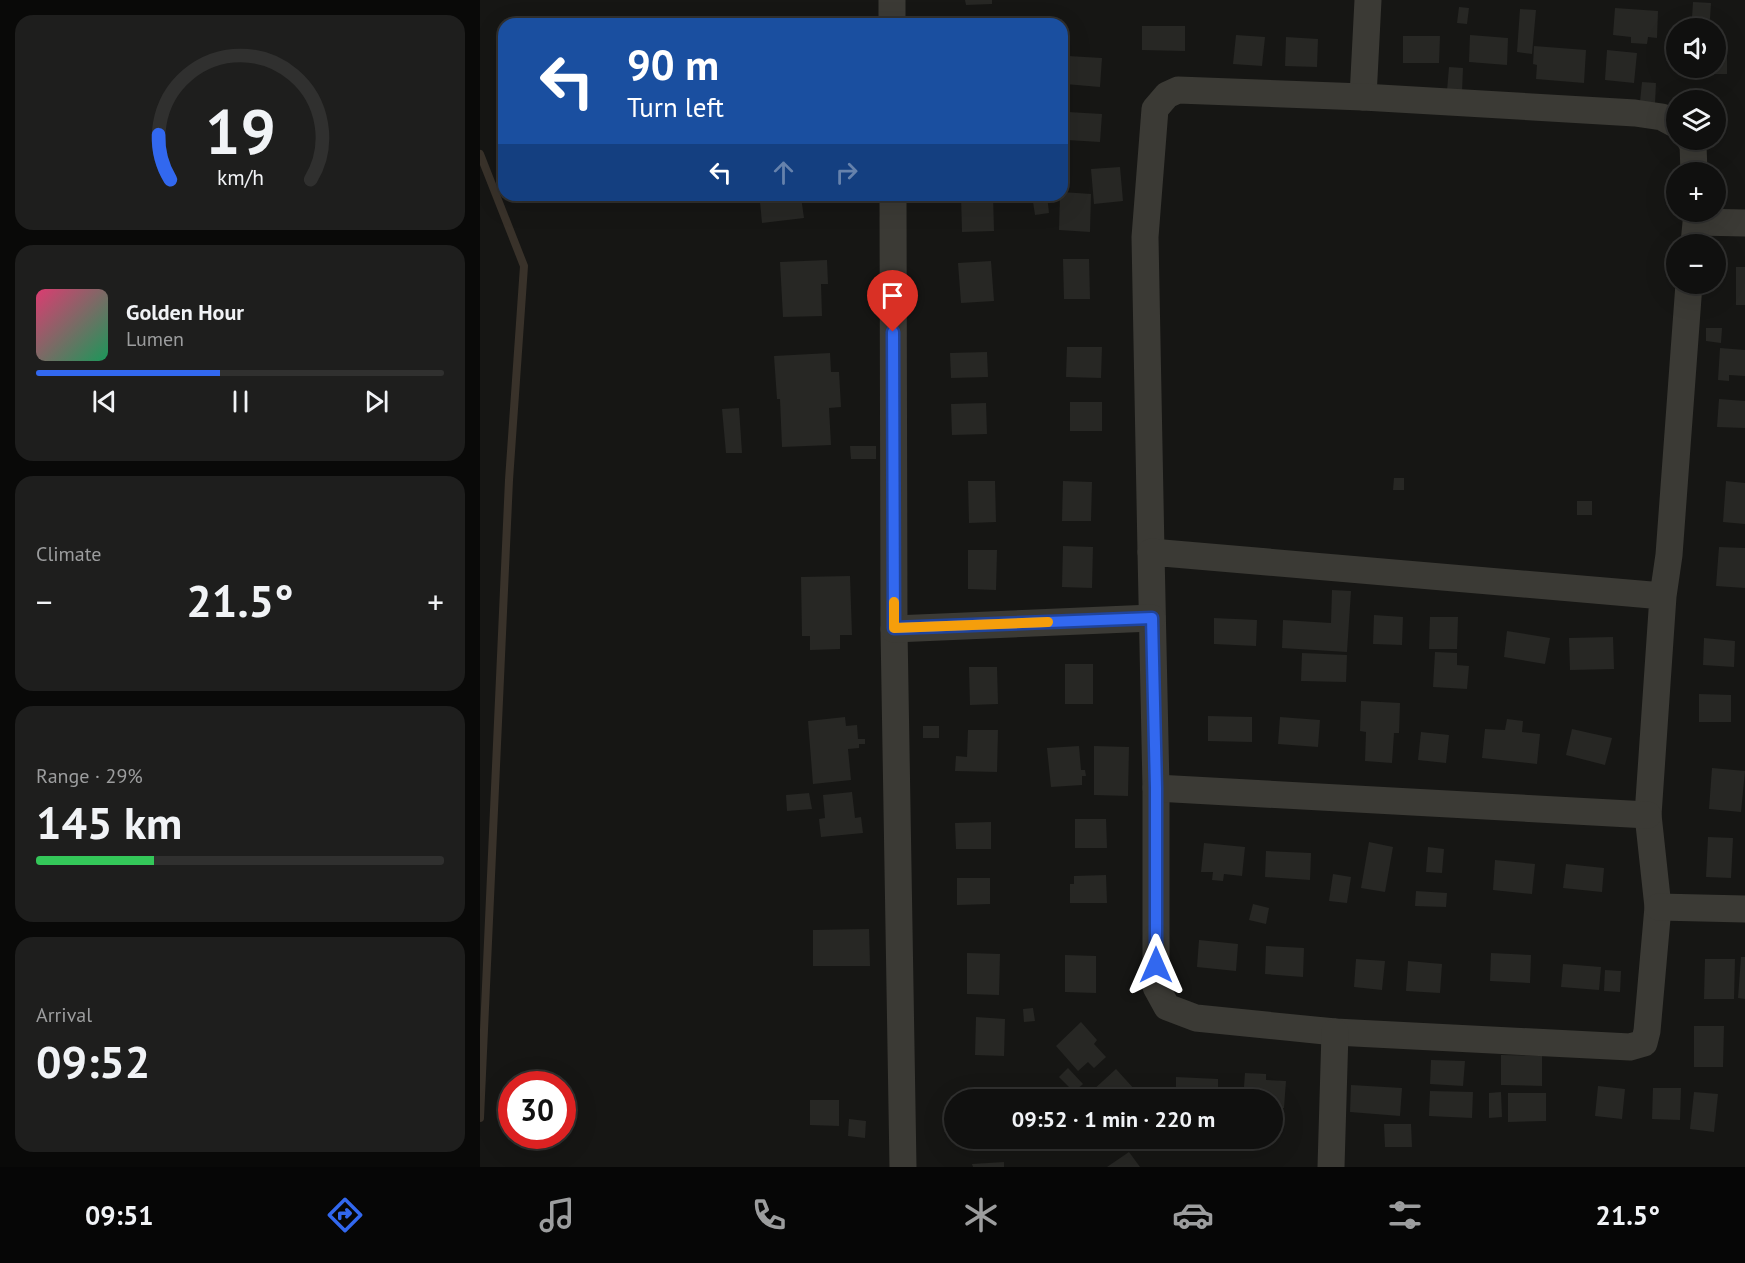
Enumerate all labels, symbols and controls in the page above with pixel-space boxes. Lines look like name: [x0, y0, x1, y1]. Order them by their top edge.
map controls: [1666, 18, 1726, 294]
button: sound: [1666, 18, 1726, 78]
text: 90 m: [627, 37, 719, 92]
icon: left: [528, 42, 606, 120]
text: 19: [205, 90, 275, 171]
text: Turn left: [627, 90, 724, 124]
button: layers: [1666, 90, 1726, 150]
icon: left: [704, 156, 737, 189]
icon: ahead: [767, 156, 800, 189]
icon: right: [830, 156, 863, 189]
button: +: [1666, 162, 1726, 222]
text: km/h: [216, 163, 263, 191]
button: −: [1666, 234, 1726, 294]
pin: [867, 270, 918, 332]
icon: arrive: [876, 279, 909, 312]
text: Golden Hour: [126, 298, 244, 326]
text: Lumen: [126, 326, 184, 352]
icon: previous: [88, 385, 121, 418]
icon: pause: [224, 385, 257, 418]
icon: next: [360, 385, 393, 418]
text: Climate: [36, 541, 102, 567]
text: 21.5°: [186, 571, 294, 629]
text: −: [36, 580, 53, 623]
text: +: [427, 580, 444, 623]
text: Range · 29%: [36, 763, 143, 789]
text: 145 km: [36, 793, 182, 851]
position arrow: [1124, 933, 1188, 997]
text: Arrival: [36, 1002, 92, 1028]
text: 09:52: [36, 1032, 150, 1090]
speed limit sign: 30: [498, 1071, 576, 1149]
text: 09:52 · 1 min · 220 m: [1012, 1105, 1215, 1133]
icon: directions: [324, 1194, 366, 1236]
icon: music: [536, 1194, 578, 1236]
icon: phone: [748, 1194, 790, 1236]
icon: climate: [960, 1194, 1002, 1236]
icon: car: [1172, 1194, 1214, 1236]
icon: filters: [1384, 1194, 1426, 1236]
text: 09:51: [85, 1198, 154, 1232]
text: 21.5°: [1596, 1198, 1660, 1232]

